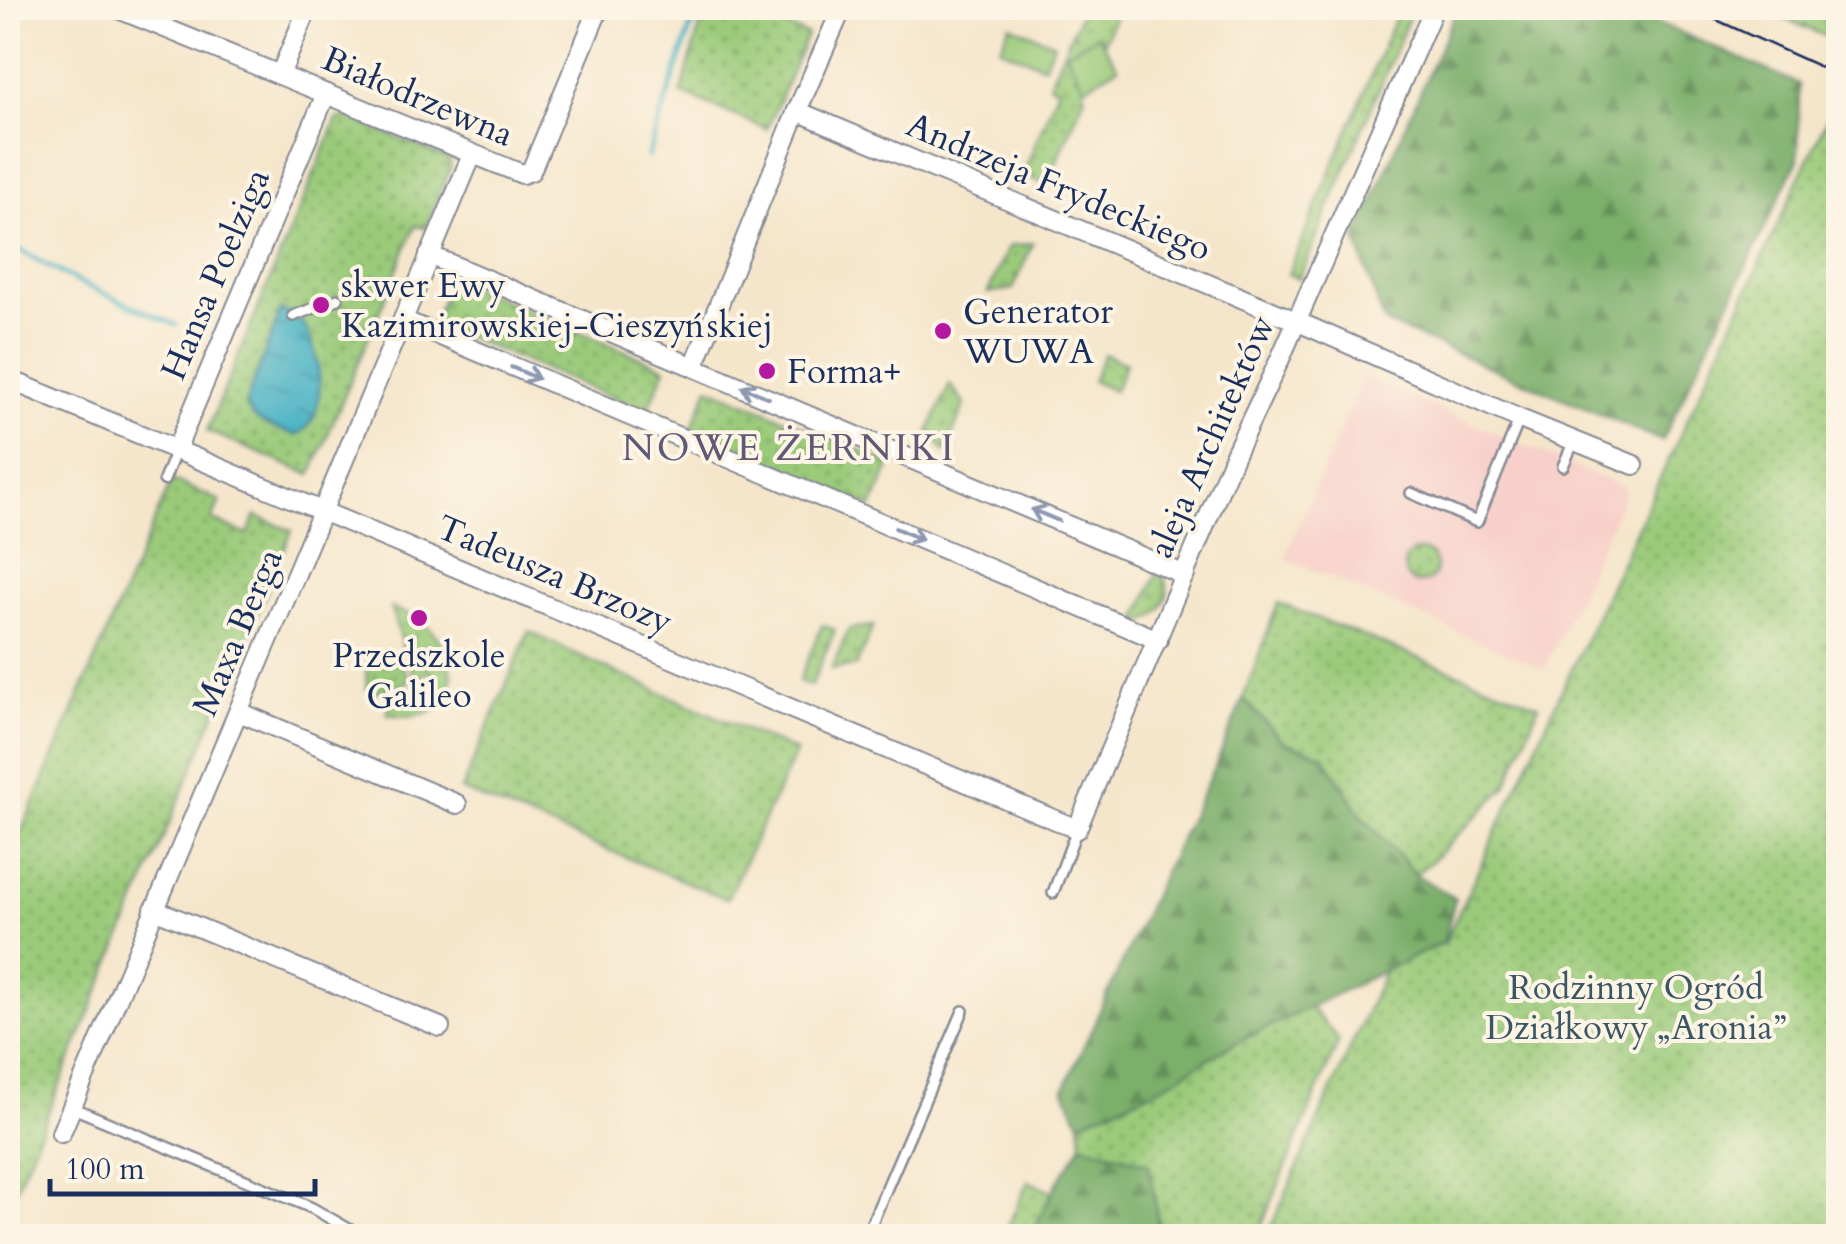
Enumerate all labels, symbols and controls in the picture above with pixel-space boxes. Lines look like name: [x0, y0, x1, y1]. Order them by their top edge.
street label: Białodrzewna: [315, 35, 521, 159]
street label: Andrzeja Frydeckiego: [899, 101, 1218, 273]
street label: Hansa Poelziga: [150, 161, 282, 387]
place label: skwer Ewy Kazimirowskiej-Cieszyńskiej: [341, 262, 773, 350]
place label: Generator WUWA: [962, 288, 1113, 376]
marker: skwer Ewy Kazimirowskiej-Cieszyńskiej: [310, 294, 332, 316]
street label: aleja Architektów: [1137, 308, 1287, 565]
marker: Generator WUWA: [932, 320, 954, 342]
place label: Forma+: [787, 348, 901, 396]
marker: Forma+: [756, 360, 778, 382]
one-way arrow: [509, 365, 540, 383]
one-way arrow: [740, 382, 770, 400]
district label: NOWE ŻERNIKI: [622, 422, 956, 474]
street label: Tadeusza Brzozy: [429, 504, 680, 646]
one-way arrow: [1030, 505, 1061, 523]
one-way arrow: [893, 526, 923, 544]
street label: Maxa Berga: [181, 541, 295, 723]
marker: Przedszkole Galileo: [408, 607, 430, 629]
place label: Przedszkole Galileo: [332, 632, 506, 720]
park label: Rodzinny Ogród Działkowy „Aronia”: [1486, 964, 1786, 1052]
scale bar: [50, 1134, 315, 1196]
text: 100 m: [65, 1149, 145, 1190]

